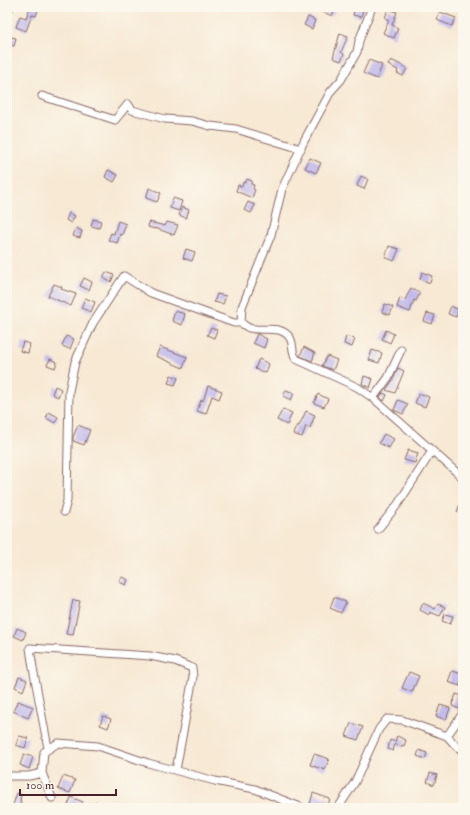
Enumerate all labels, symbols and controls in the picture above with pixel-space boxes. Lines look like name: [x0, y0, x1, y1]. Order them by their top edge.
scale bar: [20, 771, 116, 797]
text: 100 m: [26, 778, 55, 793]

